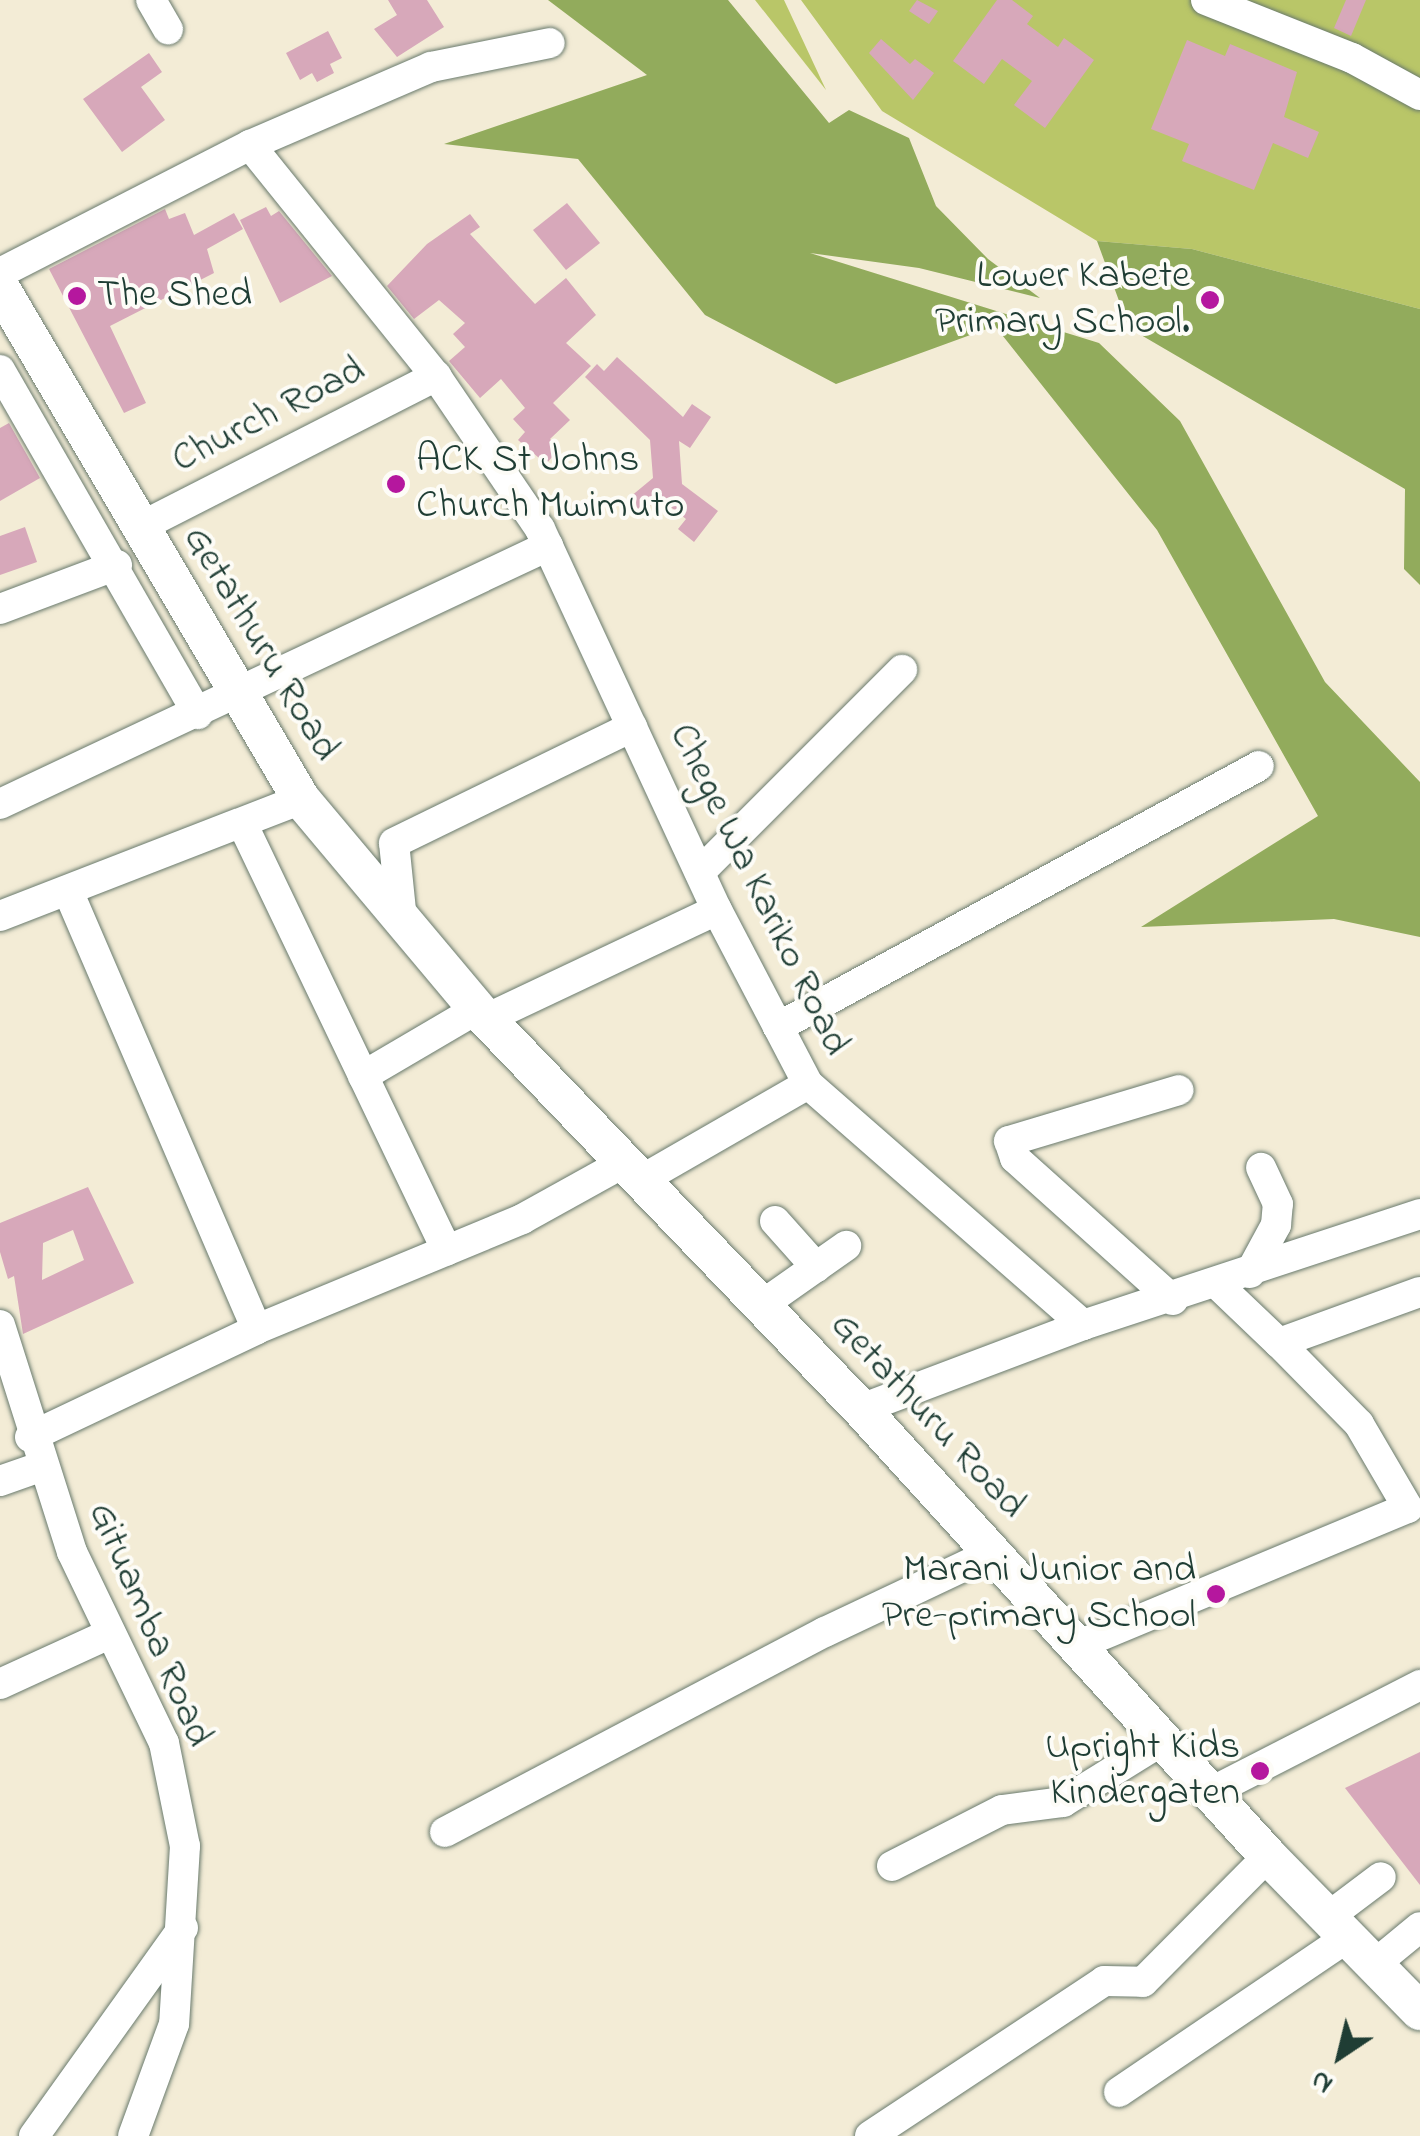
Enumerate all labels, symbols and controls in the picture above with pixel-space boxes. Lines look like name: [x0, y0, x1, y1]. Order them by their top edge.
place label: Lower Kabete Primary School.: [935, 253, 1190, 347]
place label: The Shed: [97, 272, 252, 320]
marker: The Shed: [66, 285, 88, 307]
marker: Lower Kabete Primary School.: [1199, 289, 1221, 311]
street label: Church Road: [165, 347, 373, 485]
place label: ACK St Johns Church Mwimuto: [416, 437, 685, 531]
marker: ACK St Johns Church Mwimuto: [385, 473, 407, 495]
street label: Getathuru Road: [171, 518, 349, 770]
street label: Chege Wa Kariko Road: [657, 716, 859, 1064]
street label: Getathuru Road: [819, 1303, 1035, 1529]
street label: Gituamba Road: [76, 1496, 222, 1754]
place label: Marani Junior and Pre-primary School: [882, 1547, 1196, 1641]
marker: Marani Junior and Pre-primary School: [1205, 1583, 1227, 1605]
place label: Upright Kids Kindergaten: [1045, 1724, 1240, 1818]
marker: Upright Kids Kindergaten: [1249, 1760, 1271, 1782]
north arrow: [1290, 2006, 1390, 2106]
text: N: [1303, 2059, 1342, 2103]

